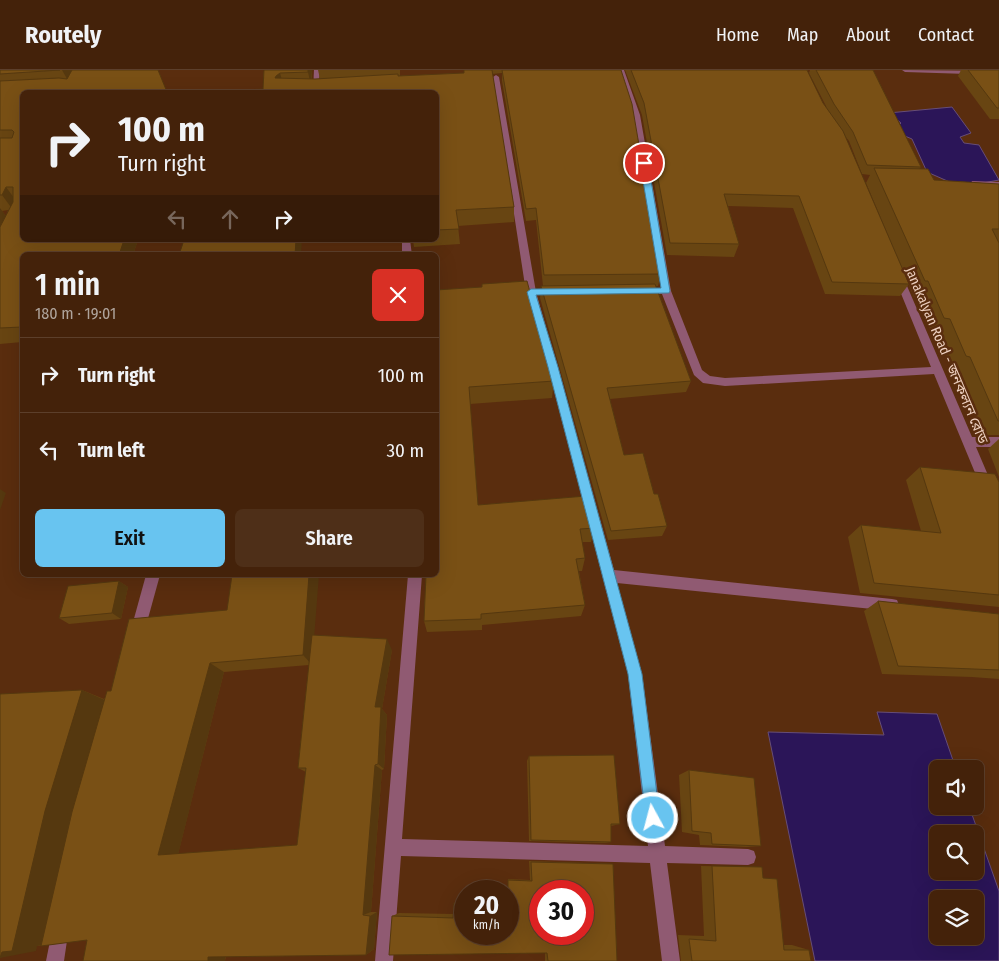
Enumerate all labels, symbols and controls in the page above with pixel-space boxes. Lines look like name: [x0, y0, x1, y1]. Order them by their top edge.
text: Routely: [25, 21, 101, 49]
text: Home: [716, 24, 759, 46]
text: Map: [787, 24, 818, 46]
text: About: [846, 24, 890, 46]
text: Contact: [918, 24, 974, 46]
text: 100 m: [118, 108, 205, 150]
icon: right: [35, 110, 100, 175]
pin: [623, 142, 665, 184]
icon: arrive: [630, 149, 658, 177]
text: Turn right: [118, 150, 206, 177]
icon: left: [163, 205, 191, 233]
icon: ahead: [216, 205, 244, 233]
icon: right: [269, 205, 297, 233]
street label: Janakalyan Road - জনকল্যন রোড: [902, 264, 992, 447]
text: 1 min: [35, 267, 100, 303]
button: close: [372, 269, 424, 321]
text: 180 m · 19:01: [35, 304, 116, 323]
icon: right: [35, 361, 63, 389]
text: Turn right: [78, 364, 155, 387]
text: 100 m: [378, 364, 424, 387]
icon: left: [35, 436, 63, 464]
text: Turn left: [78, 439, 145, 462]
text: 30 m: [386, 439, 424, 462]
button: Exit: [35, 509, 225, 567]
button: Share: [235, 509, 424, 567]
map controls: [929, 760, 984, 945]
button: sound: [929, 760, 984, 815]
position arrow: [626, 791, 678, 843]
button: search: [929, 825, 984, 880]
speed limit sign: 30: [529, 880, 594, 945]
button: layers: [929, 890, 984, 945]
text: 20: [474, 891, 499, 921]
text: km/h: [473, 918, 500, 932]

